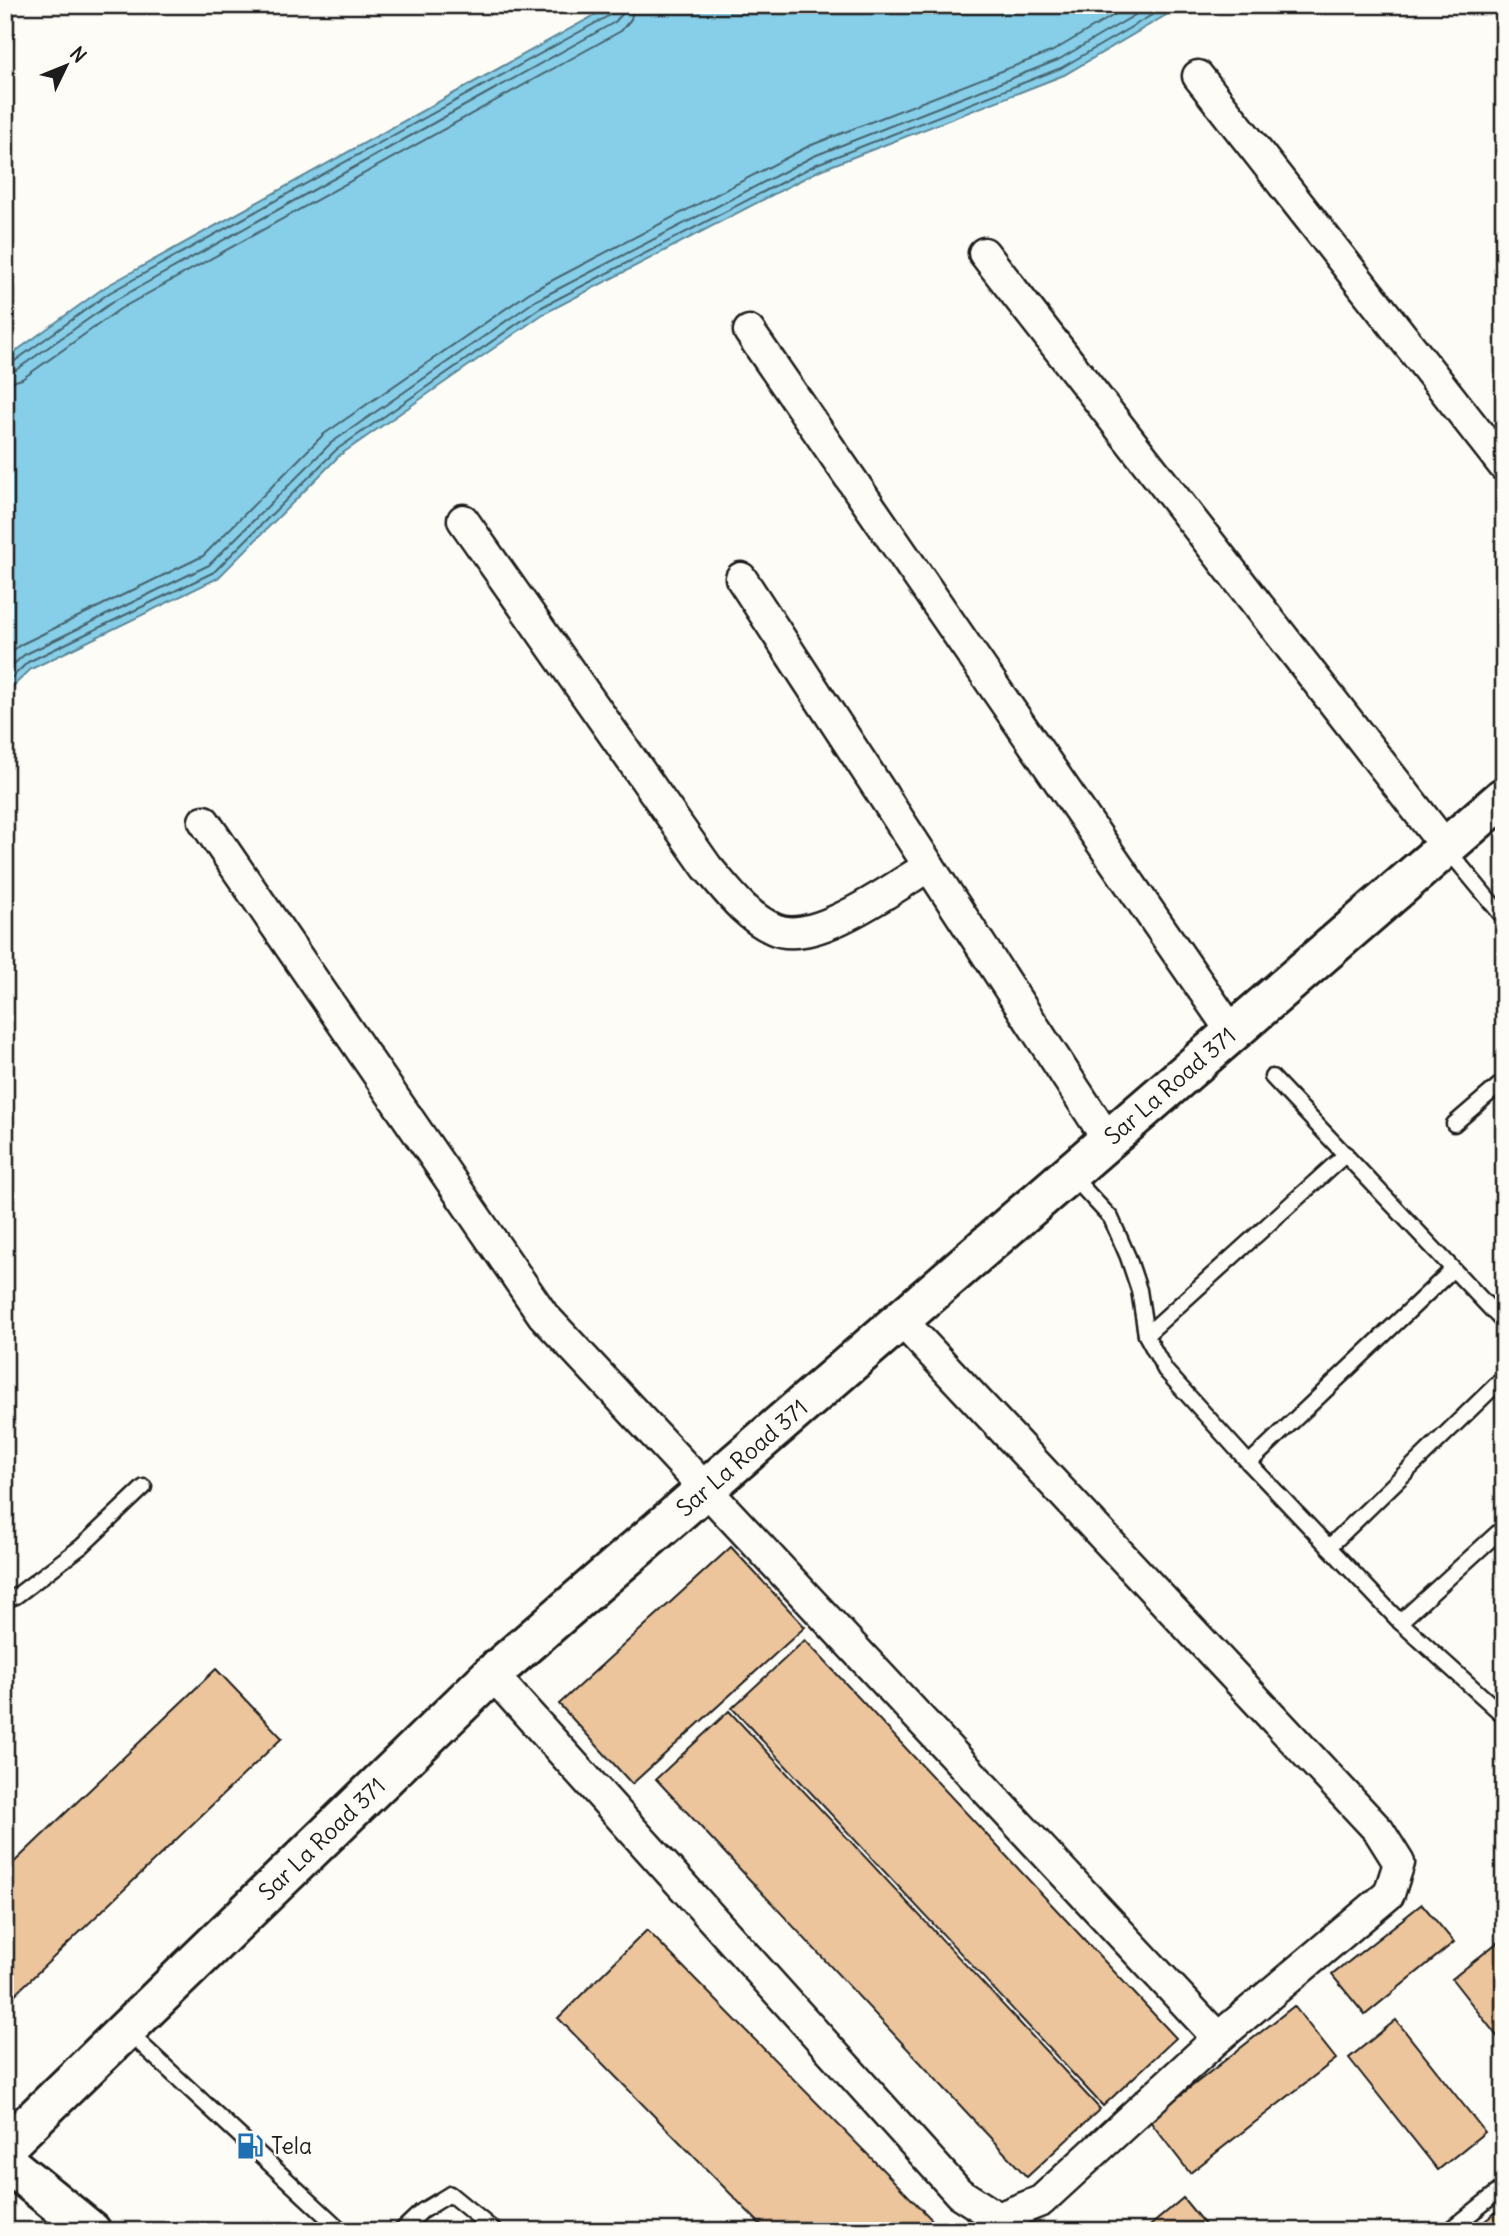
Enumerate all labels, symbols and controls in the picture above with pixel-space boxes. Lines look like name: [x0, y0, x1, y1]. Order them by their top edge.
north arrow: [32, 32, 102, 102]
text: N: [65, 41, 92, 67]
street label: Sar La Road 371: [1098, 1021, 1241, 1151]
street label: Sar La Road 371: [670, 1393, 813, 1523]
street label: Sar La Road 371: [252, 1771, 391, 1906]
fuel station icon: Tela: [235, 2131, 265, 2161]
place label: Tela: [271, 2131, 312, 2160]

